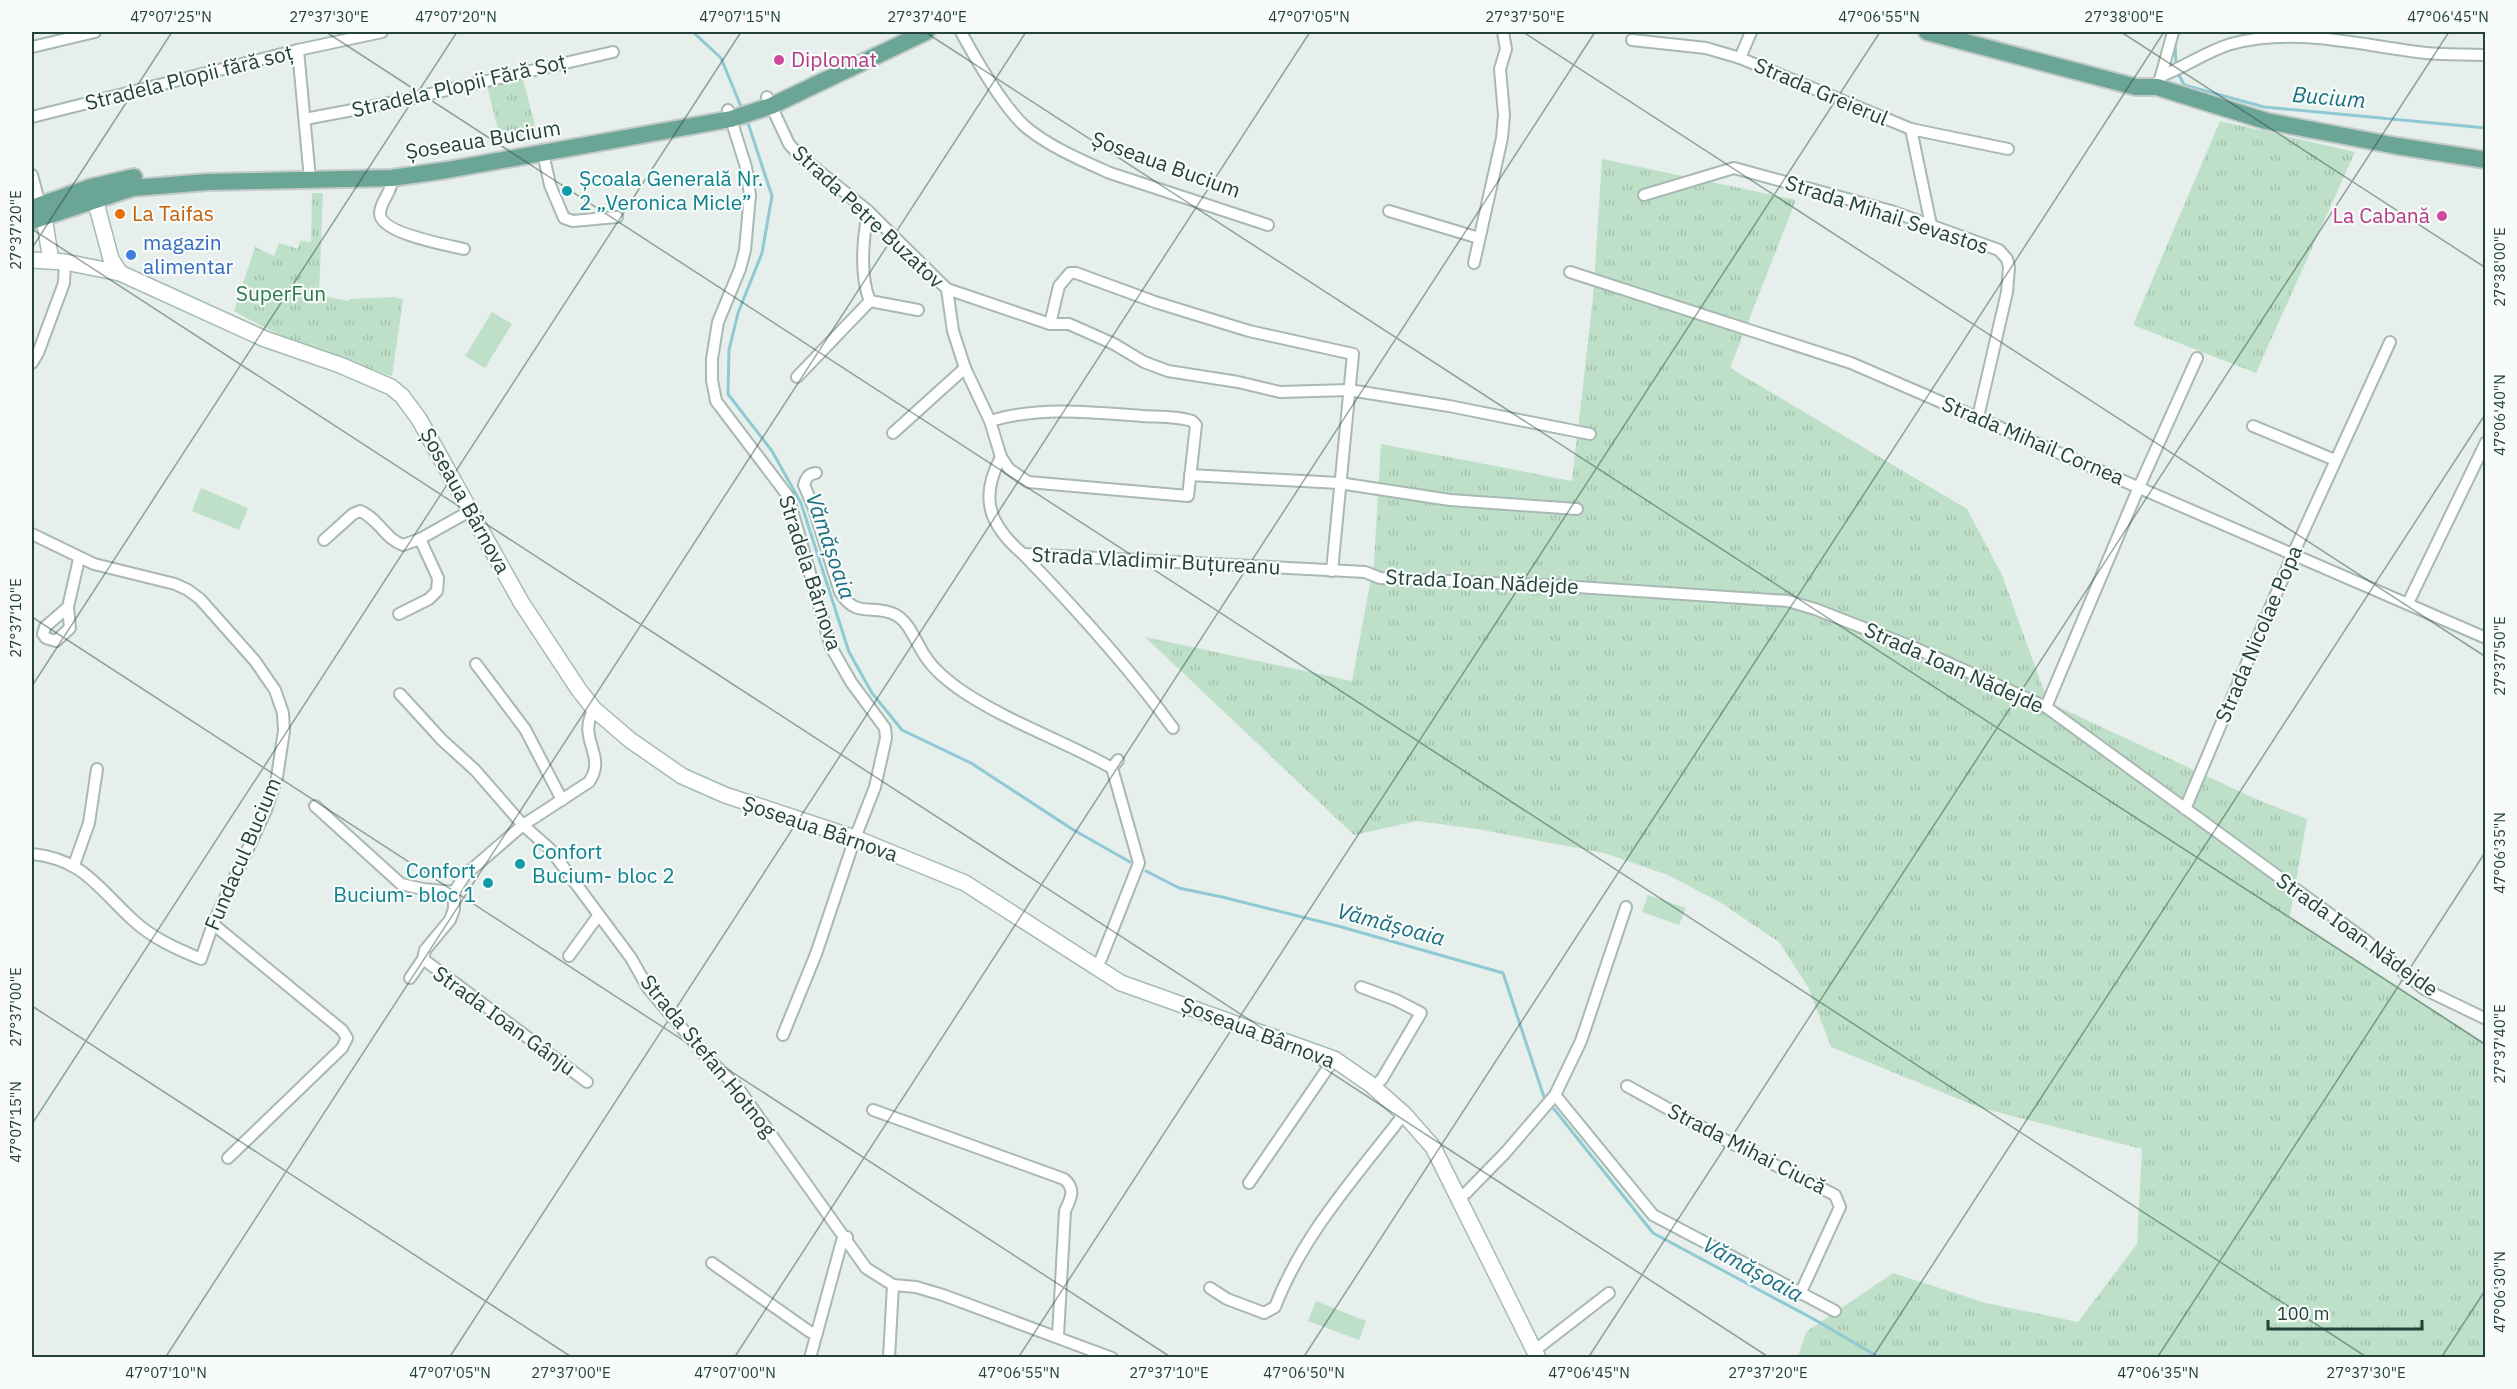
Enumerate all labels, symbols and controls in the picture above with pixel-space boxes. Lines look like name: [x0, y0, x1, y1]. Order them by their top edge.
text: 47°07'25"N: [130, 7, 212, 26]
text: 27°37'30"E: [289, 7, 369, 26]
text: 47°07'20"N: [415, 7, 497, 26]
text: 47°07'15"N: [699, 7, 781, 26]
text: 27°37'40"E: [887, 7, 967, 26]
text: 47°07'05"N: [1268, 7, 1350, 26]
text: 27°37'50"E: [1485, 7, 1565, 26]
text: 47°06'55"N: [1838, 7, 1920, 26]
text: 27°38'00"E: [2084, 7, 2164, 26]
text: 47°06'45"N: [2407, 7, 2489, 26]
street label: Stradela Plopii fără soț: [82, 38, 295, 116]
place label: Diplomat: [791, 45, 877, 73]
street label: Stradela Plopii Fără Soț: [349, 47, 569, 123]
street label: Strada Greierul: [1750, 50, 1893, 132]
marker: Diplomat: [772, 53, 786, 67]
water label: Bucium: [2291, 79, 2367, 114]
street label: Șoseaua Bucium: [403, 113, 562, 165]
street label: Șoseaua Bucium: [1088, 124, 1245, 204]
street label: Strada Petre Buzatov: [787, 139, 951, 294]
place label: Școala Generală Nr. 2 „Veronica Micle”: [579, 164, 763, 216]
street label: Strada Mihail Sevastos: [1782, 168, 1993, 260]
marker: Școala Generală Nr. 2 „Veronica Micle”: [560, 184, 574, 198]
text: 27°37'20"E: [6, 190, 25, 270]
place label: La Taifas: [132, 199, 214, 227]
place label: La Cabană: [2333, 201, 2430, 229]
marker: La Taifas: [113, 207, 127, 221]
marker: La Cabană: [2435, 209, 2449, 223]
text: 27°38'00"E: [2490, 227, 2509, 307]
place label: magazin alimentar: [143, 228, 234, 280]
marker: magazin alimentar: [124, 248, 138, 262]
park label: SuperFun: [236, 279, 326, 307]
text: 47°06'40"N: [2490, 374, 2509, 456]
street label: Strada Mihail Cornea: [1938, 389, 2129, 491]
street label: Șoseaua Bârnova: [414, 423, 518, 578]
water label: Vămășoaia: [800, 489, 863, 603]
street label: Stradela Bârnova: [773, 492, 849, 654]
street label: Strada Vladimir Buțureanu: [1031, 539, 1281, 581]
street label: Strada Nicolae Popa: [2208, 541, 2308, 726]
street label: Strada Ioan Nădejde: [1385, 562, 1579, 600]
text: 27°37'10"E: [6, 578, 25, 658]
street label: Strada Ioan Nădejde: [1860, 615, 2049, 719]
text: 27°37'50"E: [2490, 616, 2509, 696]
street label: Fundacul Bucium: [197, 773, 287, 934]
street label: Șoseaua Bârnova: [739, 788, 902, 868]
text: 47°06'35"N: [2490, 812, 2509, 894]
place label: Confort Bucium- bloc 2: [532, 837, 675, 889]
place label: Confort Bucium- bloc 1: [333, 856, 476, 908]
marker: Confort Bucium- bloc 2: [513, 857, 527, 871]
street label: Strada Ioan Nădejde: [2271, 866, 2444, 1002]
marker: Confort Bucium- bloc 1: [481, 876, 495, 890]
water label: Vămășoaia: [1334, 895, 1448, 952]
street label: Strada Ioan Gânju: [428, 959, 582, 1081]
text: 27°37'00"E: [6, 967, 25, 1047]
street label: Strada Stefan Hotnog: [635, 968, 783, 1142]
street label: Șoseaua Bârnova: [1177, 990, 1339, 1074]
text: 27°37'40"E: [2490, 1004, 2509, 1084]
text: 47°07'15"N: [6, 1081, 25, 1163]
street label: Strada Mihai Ciucă: [1663, 1096, 1832, 1200]
water label: Vămășoaia: [1698, 1229, 1809, 1308]
text: 47°06'30"N: [2490, 1251, 2509, 1333]
scale bar: [2268, 1293, 2422, 1331]
text: 100 m: [2277, 1302, 2329, 1325]
text: 47°07'10"N: [125, 1363, 207, 1382]
text: 47°07'05"N: [409, 1363, 491, 1382]
text: 27°37'00"E: [531, 1363, 611, 1382]
text: 47°07'00"N: [694, 1363, 776, 1382]
text: 47°06'55"N: [978, 1363, 1060, 1382]
text: 27°37'10"E: [1129, 1363, 1209, 1382]
text: 47°06'50"N: [1263, 1363, 1345, 1382]
text: 47°06'45"N: [1548, 1363, 1630, 1382]
text: 27°37'20"E: [1728, 1363, 1808, 1382]
text: 47°06'35"N: [2117, 1363, 2199, 1382]
text: 27°37'30"E: [2326, 1363, 2406, 1382]

